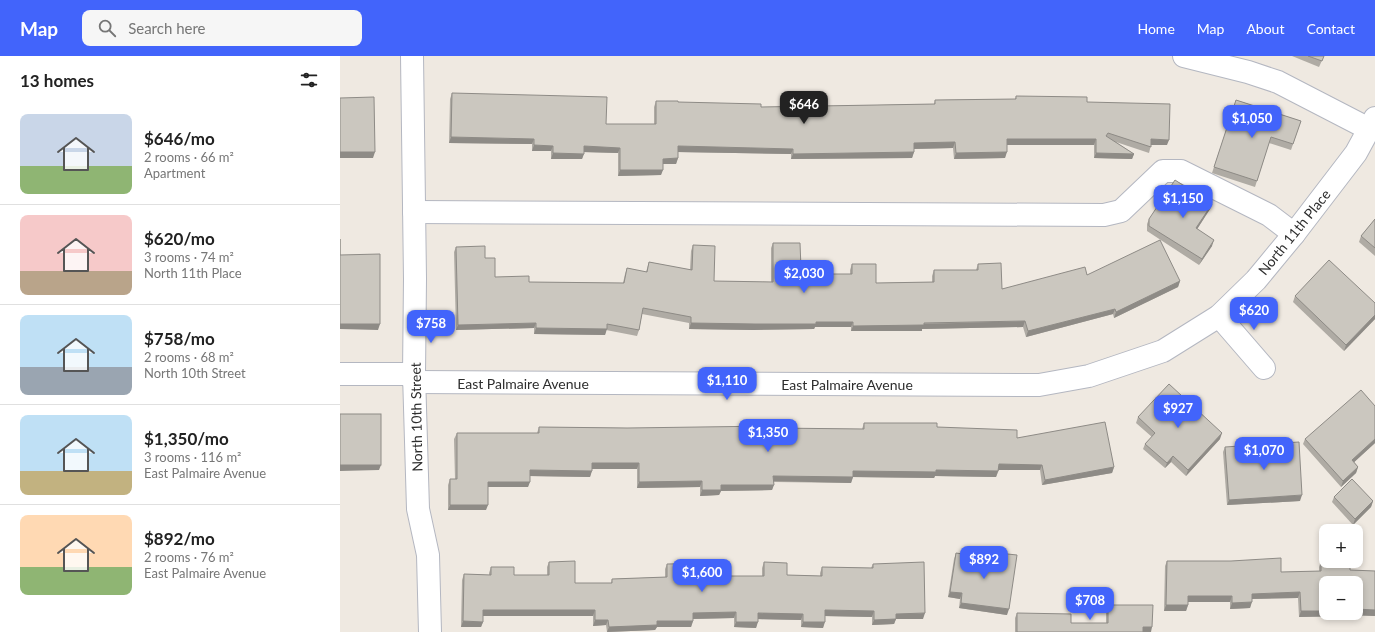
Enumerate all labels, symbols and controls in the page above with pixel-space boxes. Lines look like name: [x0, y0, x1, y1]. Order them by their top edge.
search box: [82, 10, 362, 46]
text: Map: [20, 17, 58, 40]
icon: search: [96, 17, 118, 39]
text: Search here: [128, 19, 206, 37]
text: Home: [1137, 20, 1175, 37]
text: Map: [1197, 20, 1224, 37]
text: About: [1246, 20, 1284, 37]
text: Contact: [1306, 20, 1355, 37]
icon: filters: [298, 69, 320, 91]
text: 13 homes: [20, 70, 94, 91]
pin: $646: [780, 91, 828, 125]
text: $646: [789, 96, 819, 112]
pin: $1,050: [1219, 105, 1285, 139]
text: $1,050: [1232, 110, 1272, 126]
text: $646/mo: [144, 128, 215, 149]
icon: home: [52, 130, 100, 178]
text: 2 rooms · 66 m²: [144, 149, 234, 165]
text: Apartment: [144, 165, 205, 181]
pin: $1,150: [1150, 185, 1216, 219]
street label: North 11th Place: [1254, 186, 1334, 278]
text: $1,150: [1163, 190, 1203, 206]
text: $620/mo: [144, 228, 215, 249]
icon: home: [52, 231, 100, 279]
text: 3 rooms · 74 m²: [144, 249, 234, 265]
pin: $2,030: [771, 260, 837, 294]
text: North 11th Place: [144, 265, 242, 281]
text: $2,030: [784, 265, 824, 281]
pin: $620: [1230, 297, 1278, 331]
text: $620: [1239, 302, 1269, 318]
pin: $758: [407, 310, 455, 344]
text: $758: [416, 315, 446, 331]
text: $758/mo: [144, 328, 215, 349]
icon: home: [52, 331, 100, 379]
text: 2 rooms · 68 m²: [144, 349, 234, 365]
street label: North 10th Street: [407, 362, 425, 472]
text: North 10th Street: [144, 365, 246, 381]
pin: $1,110: [694, 367, 760, 401]
text: $1,110: [707, 372, 747, 388]
street label: East Palmaire Avenue: [457, 375, 589, 392]
street label: East Palmaire Avenue: [781, 376, 913, 393]
pin: $927: [1154, 395, 1202, 429]
text: $927: [1163, 400, 1193, 416]
pin: $1,350: [735, 419, 801, 453]
text: $1,350: [748, 424, 788, 440]
text: $1,350/mo: [144, 428, 229, 449]
icon: home: [52, 431, 100, 479]
pin: $1,070: [1231, 437, 1297, 471]
text: $1,070: [1244, 442, 1284, 458]
text: 3 rooms · 116 m²: [144, 449, 241, 465]
text: East Palmaire Avenue: [144, 465, 266, 481]
map controls: [1319, 524, 1363, 620]
button: +: [1319, 524, 1363, 568]
text: $892/mo: [144, 528, 215, 549]
icon: home: [52, 531, 100, 579]
pin: $892: [960, 546, 1008, 580]
text: 2 rooms · 76 m²: [144, 549, 234, 565]
text: $892: [969, 551, 999, 567]
pin: $1,600: [669, 559, 735, 593]
text: $1,600: [682, 564, 722, 580]
text: East Palmaire Avenue: [144, 565, 266, 581]
button: −: [1319, 576, 1363, 620]
pin: $708: [1066, 587, 1114, 621]
text: $708: [1075, 592, 1105, 608]

